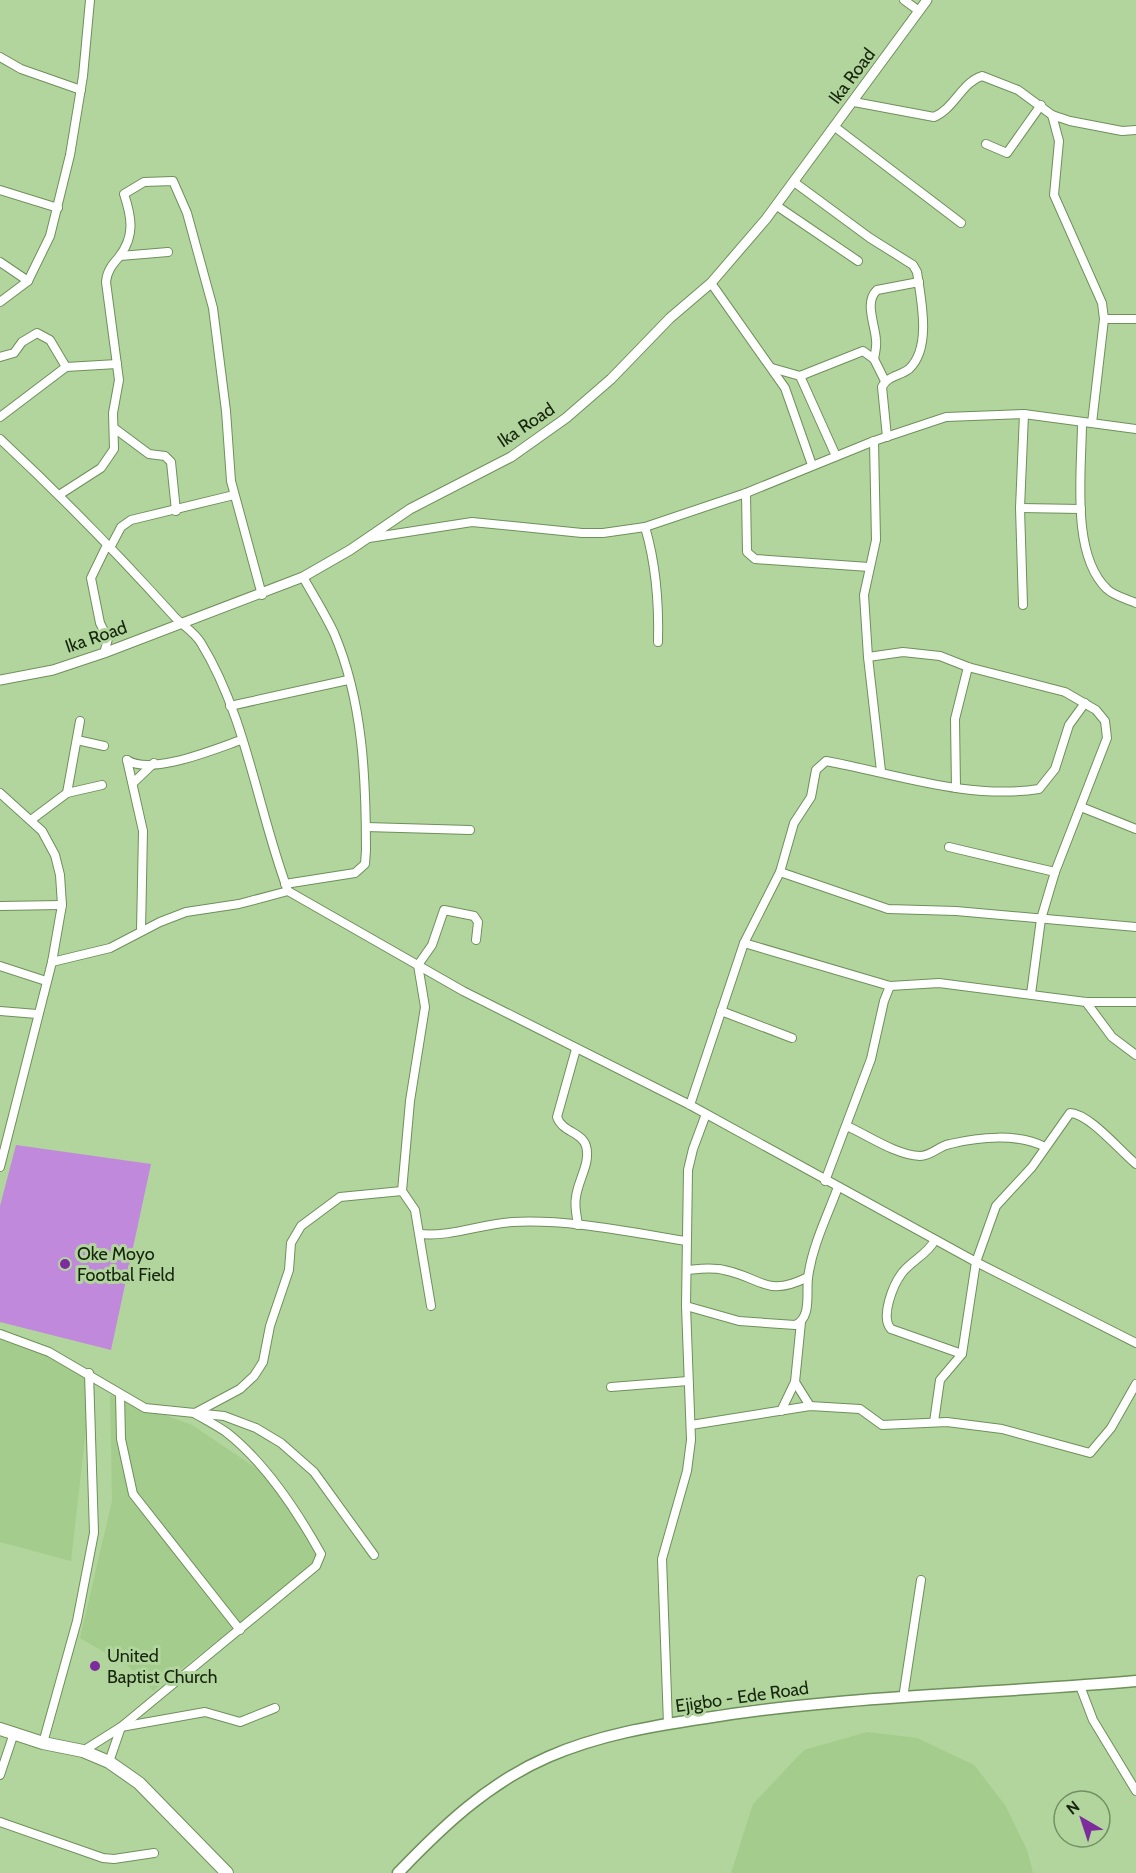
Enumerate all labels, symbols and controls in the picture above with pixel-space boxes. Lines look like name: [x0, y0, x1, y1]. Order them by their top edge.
street label: Ika Road: [824, 44, 880, 108]
street label: Ika Road: [493, 398, 559, 452]
street label: Ika Road: [62, 616, 130, 658]
place label: Oke Moyo Footbal Field: [77, 1243, 175, 1286]
marker: Oke Moyo Footbal Field: [58, 1257, 72, 1271]
place label: United Baptist Church: [107, 1645, 217, 1688]
marker: United Baptist Church: [88, 1659, 102, 1673]
street label: Ejigbo - Ede Road: [674, 1677, 810, 1717]
north arrow: [1052, 1789, 1112, 1849]
text: N: [1063, 1797, 1083, 1819]

